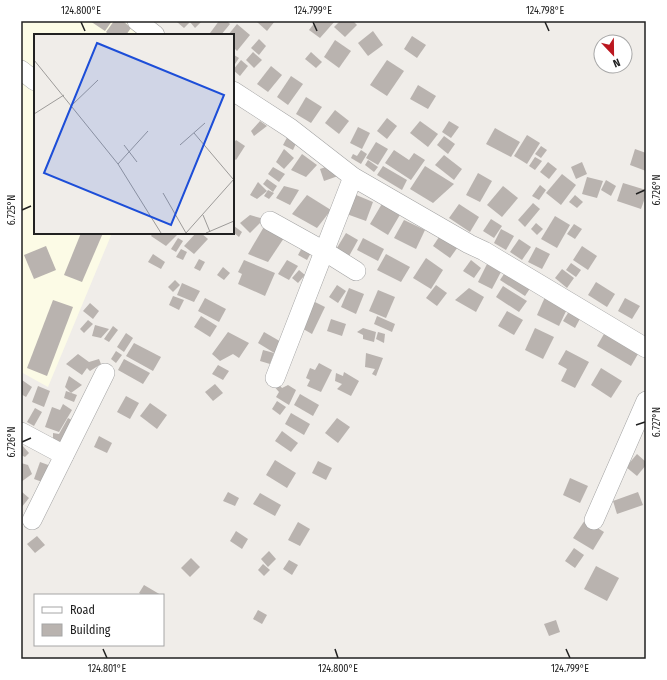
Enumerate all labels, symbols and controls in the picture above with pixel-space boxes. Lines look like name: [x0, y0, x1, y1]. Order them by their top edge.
text: 124.800°E: [61, 5, 101, 17]
text: 124.799°E: [294, 5, 332, 17]
text: 124.798°E: [526, 5, 564, 17]
inset map: [34, 34, 234, 234]
north arrow: [593, 34, 633, 74]
text: N: [611, 56, 622, 70]
text: 6.726°N: [651, 174, 663, 206]
text: 6.725°N: [6, 195, 18, 225]
text: 6.727°N: [651, 407, 663, 437]
text: 6.726°N: [6, 426, 18, 458]
legend: [34, 594, 164, 646]
text: Road: [70, 603, 95, 617]
text: Building: [70, 623, 111, 637]
text: 124.801°E: [88, 663, 126, 675]
text: 124.800°E: [318, 663, 358, 675]
text: 124.799°E: [551, 663, 589, 675]

